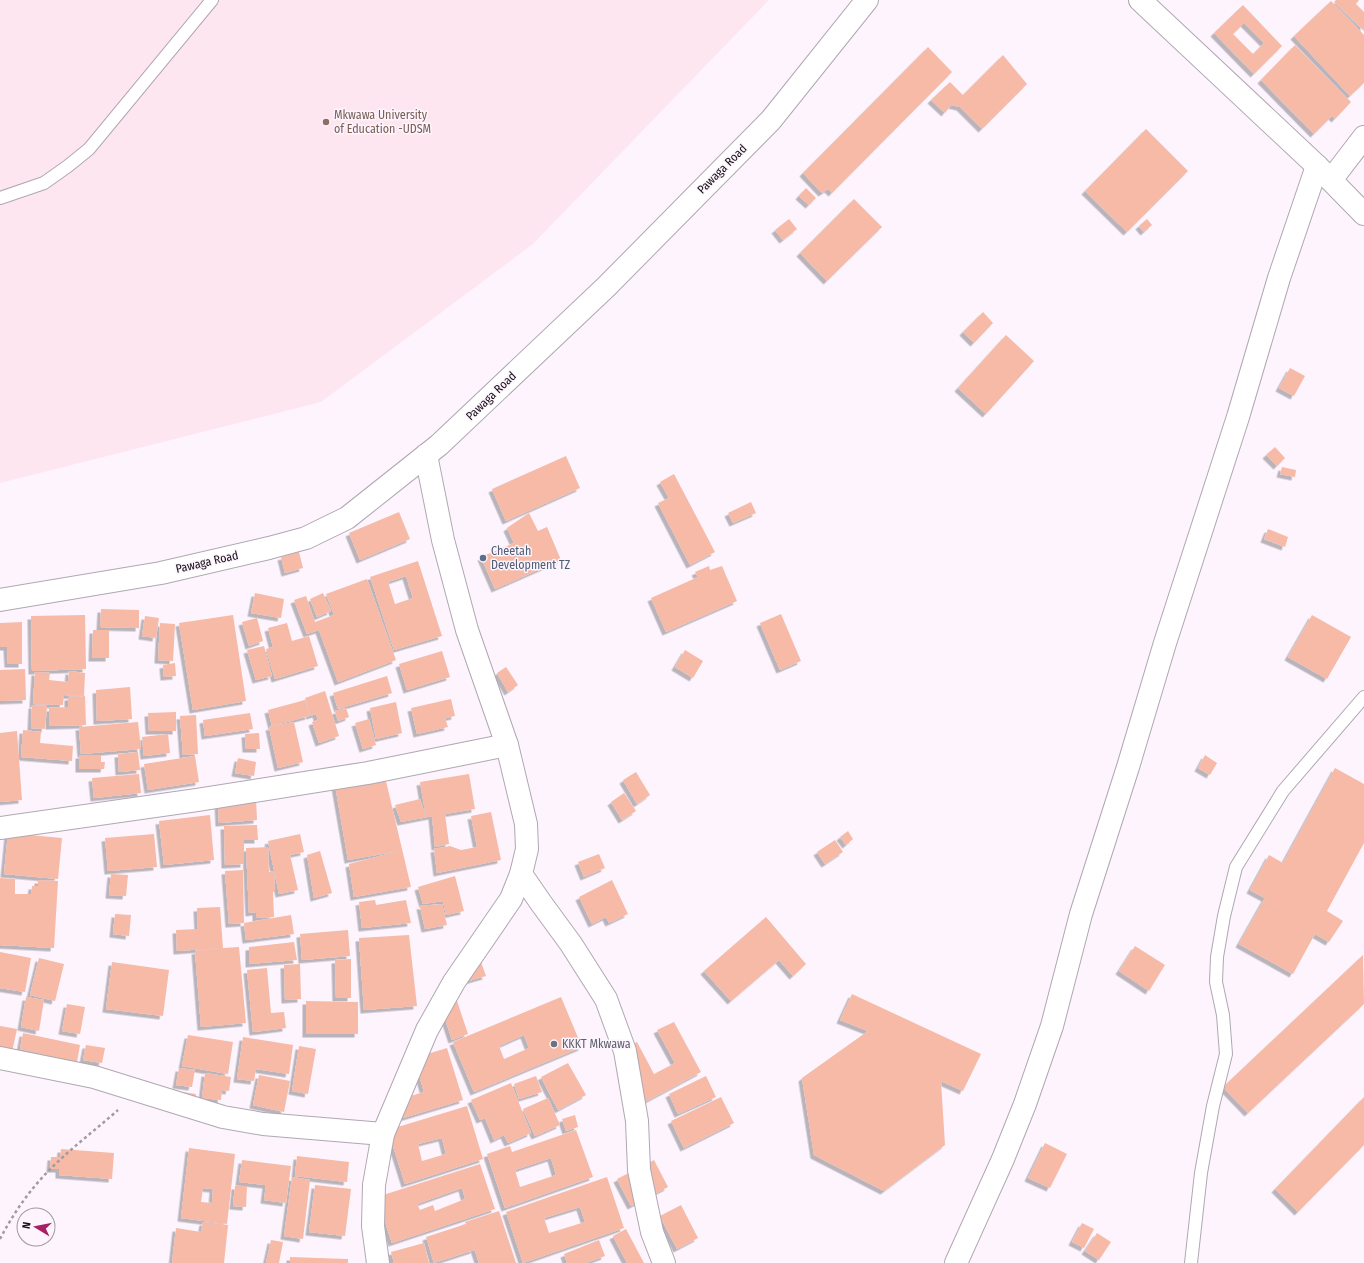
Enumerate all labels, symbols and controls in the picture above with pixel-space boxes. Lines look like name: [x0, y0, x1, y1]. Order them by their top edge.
place label: Mkwawa University of Education -UDSM: [334, 108, 431, 136]
marker: Mkwawa University of Education -UDSM: [321, 117, 331, 127]
street label: Pawaga Road: [694, 141, 750, 197]
street label: Pawaga Road: [463, 369, 519, 423]
place label: Cheetah Development TZ: [491, 544, 570, 572]
street label: Pawaga Road: [174, 548, 240, 576]
marker: Cheetah Development TZ: [478, 553, 488, 563]
place label: KKKT Mkwawa: [562, 1037, 631, 1051]
marker: KKKT Mkwawa: [549, 1039, 559, 1049]
north arrow: [16, 1207, 56, 1247]
text: N: [20, 1221, 34, 1230]

